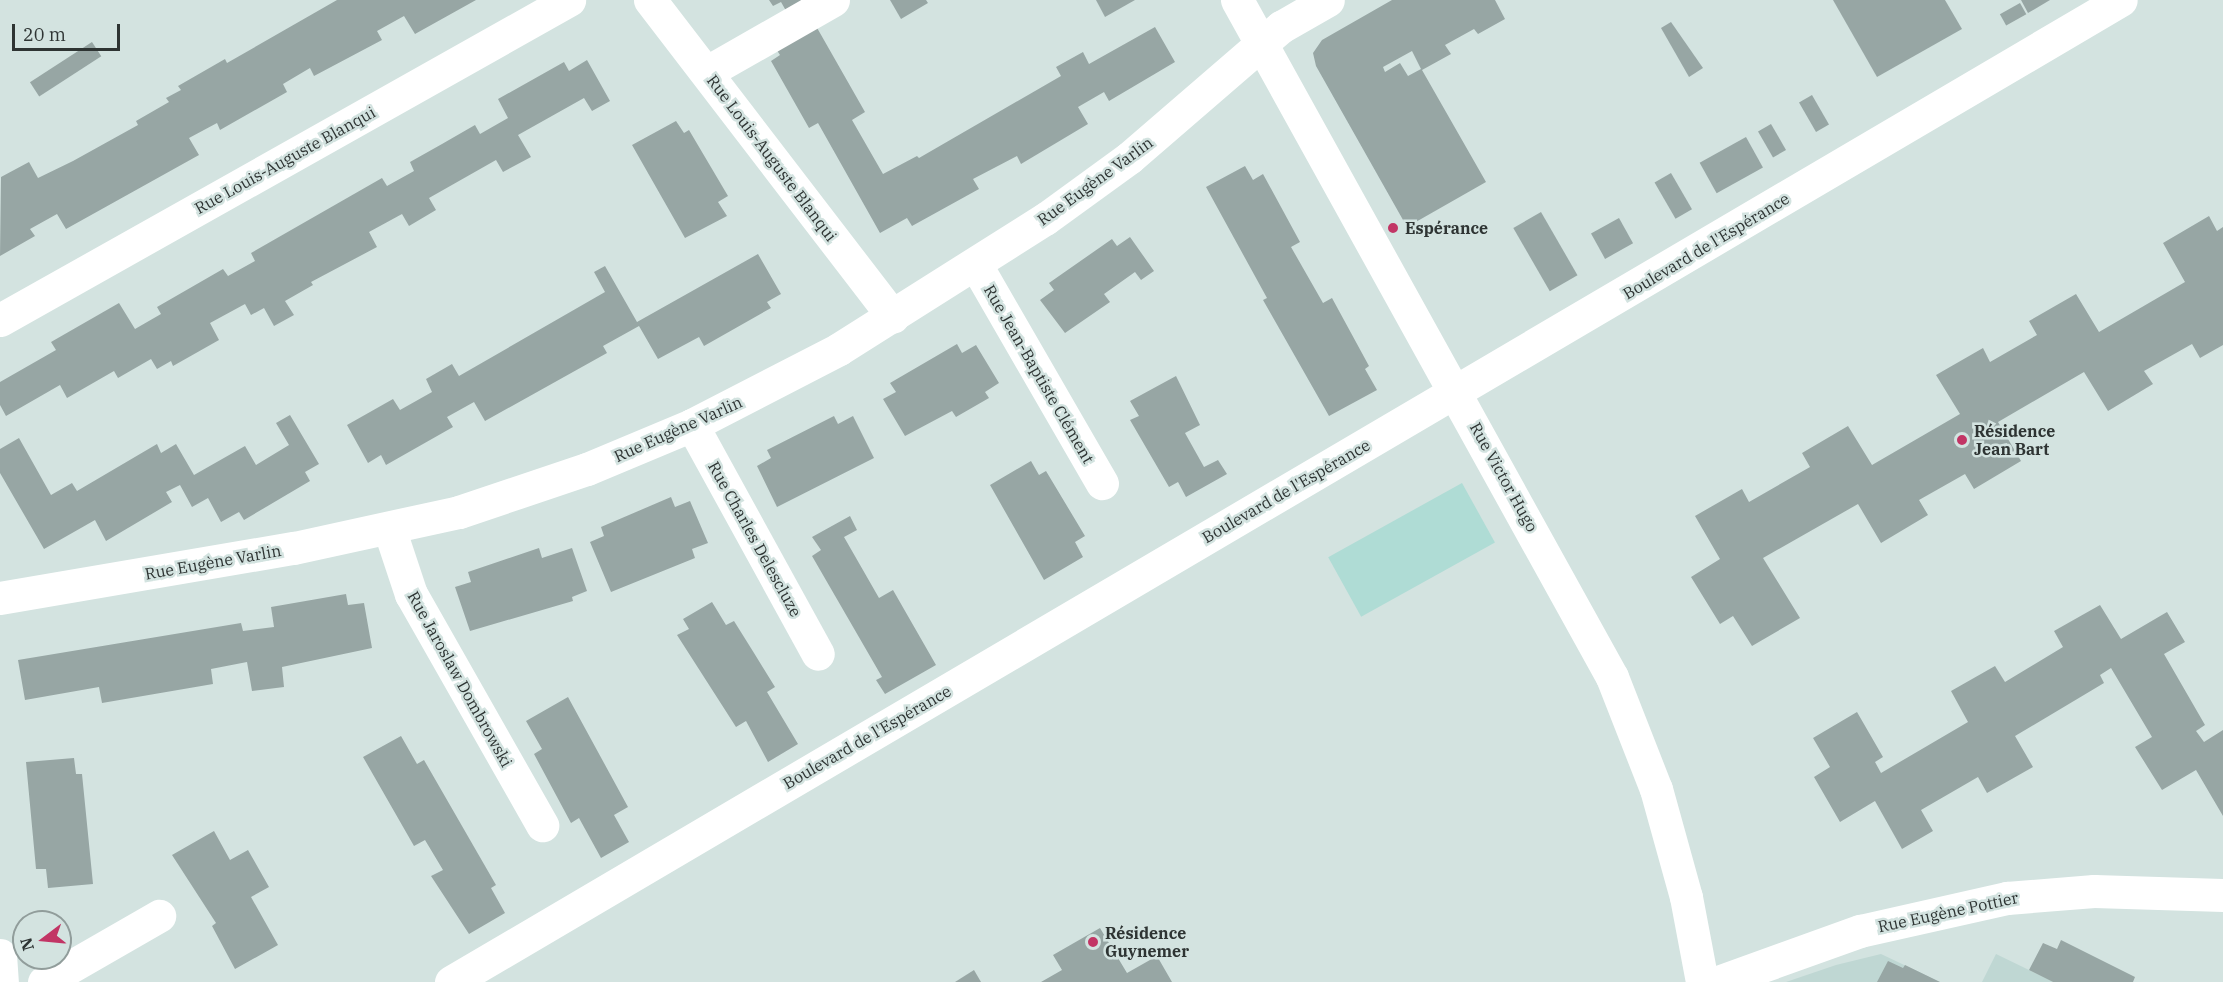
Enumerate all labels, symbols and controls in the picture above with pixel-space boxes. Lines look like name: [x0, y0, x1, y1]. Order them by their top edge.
scale bar: [15, 12, 123, 50]
text: 20 m: [23, 23, 66, 46]
street label: Rue Louis-Auguste Blanqui: [703, 71, 841, 245]
street label: Rue Louis-Auguste Blanqui: [191, 102, 379, 218]
street label: Rue Eugène Varlin: [1033, 133, 1157, 229]
street label: Boulevard de l'Espérance: [1619, 189, 1793, 303]
place label: Espérance: [1405, 218, 1488, 238]
marker: Espérance: [1386, 221, 1400, 235]
street label: Rue Jean-Baptiste Clément: [980, 281, 1098, 467]
street label: Rue Eugène Varlin: [611, 392, 745, 466]
street label: Rue Victor Hugo: [1466, 419, 1542, 535]
place label: Résidence Jean Bart: [1974, 421, 2055, 459]
marker: Résidence Jean Bart: [1955, 433, 1969, 447]
street label: Boulevard de l'Espérance: [1199, 435, 1373, 547]
street label: Rue Charles Delescluze: [704, 458, 806, 620]
street label: Rue Eugène Varlin: [143, 541, 283, 583]
street label: Rue Jaroslaw Dombrowski: [404, 588, 516, 770]
street label: Boulevard de l'Espérance: [780, 681, 954, 793]
street label: Rue Eugène Pottier: [1876, 888, 2020, 936]
north arrow: [12, 910, 72, 970]
place label: Résidence Guynemer: [1105, 923, 1189, 961]
marker: Résidence Guynemer: [1086, 935, 1100, 949]
text: N: [15, 936, 38, 953]

